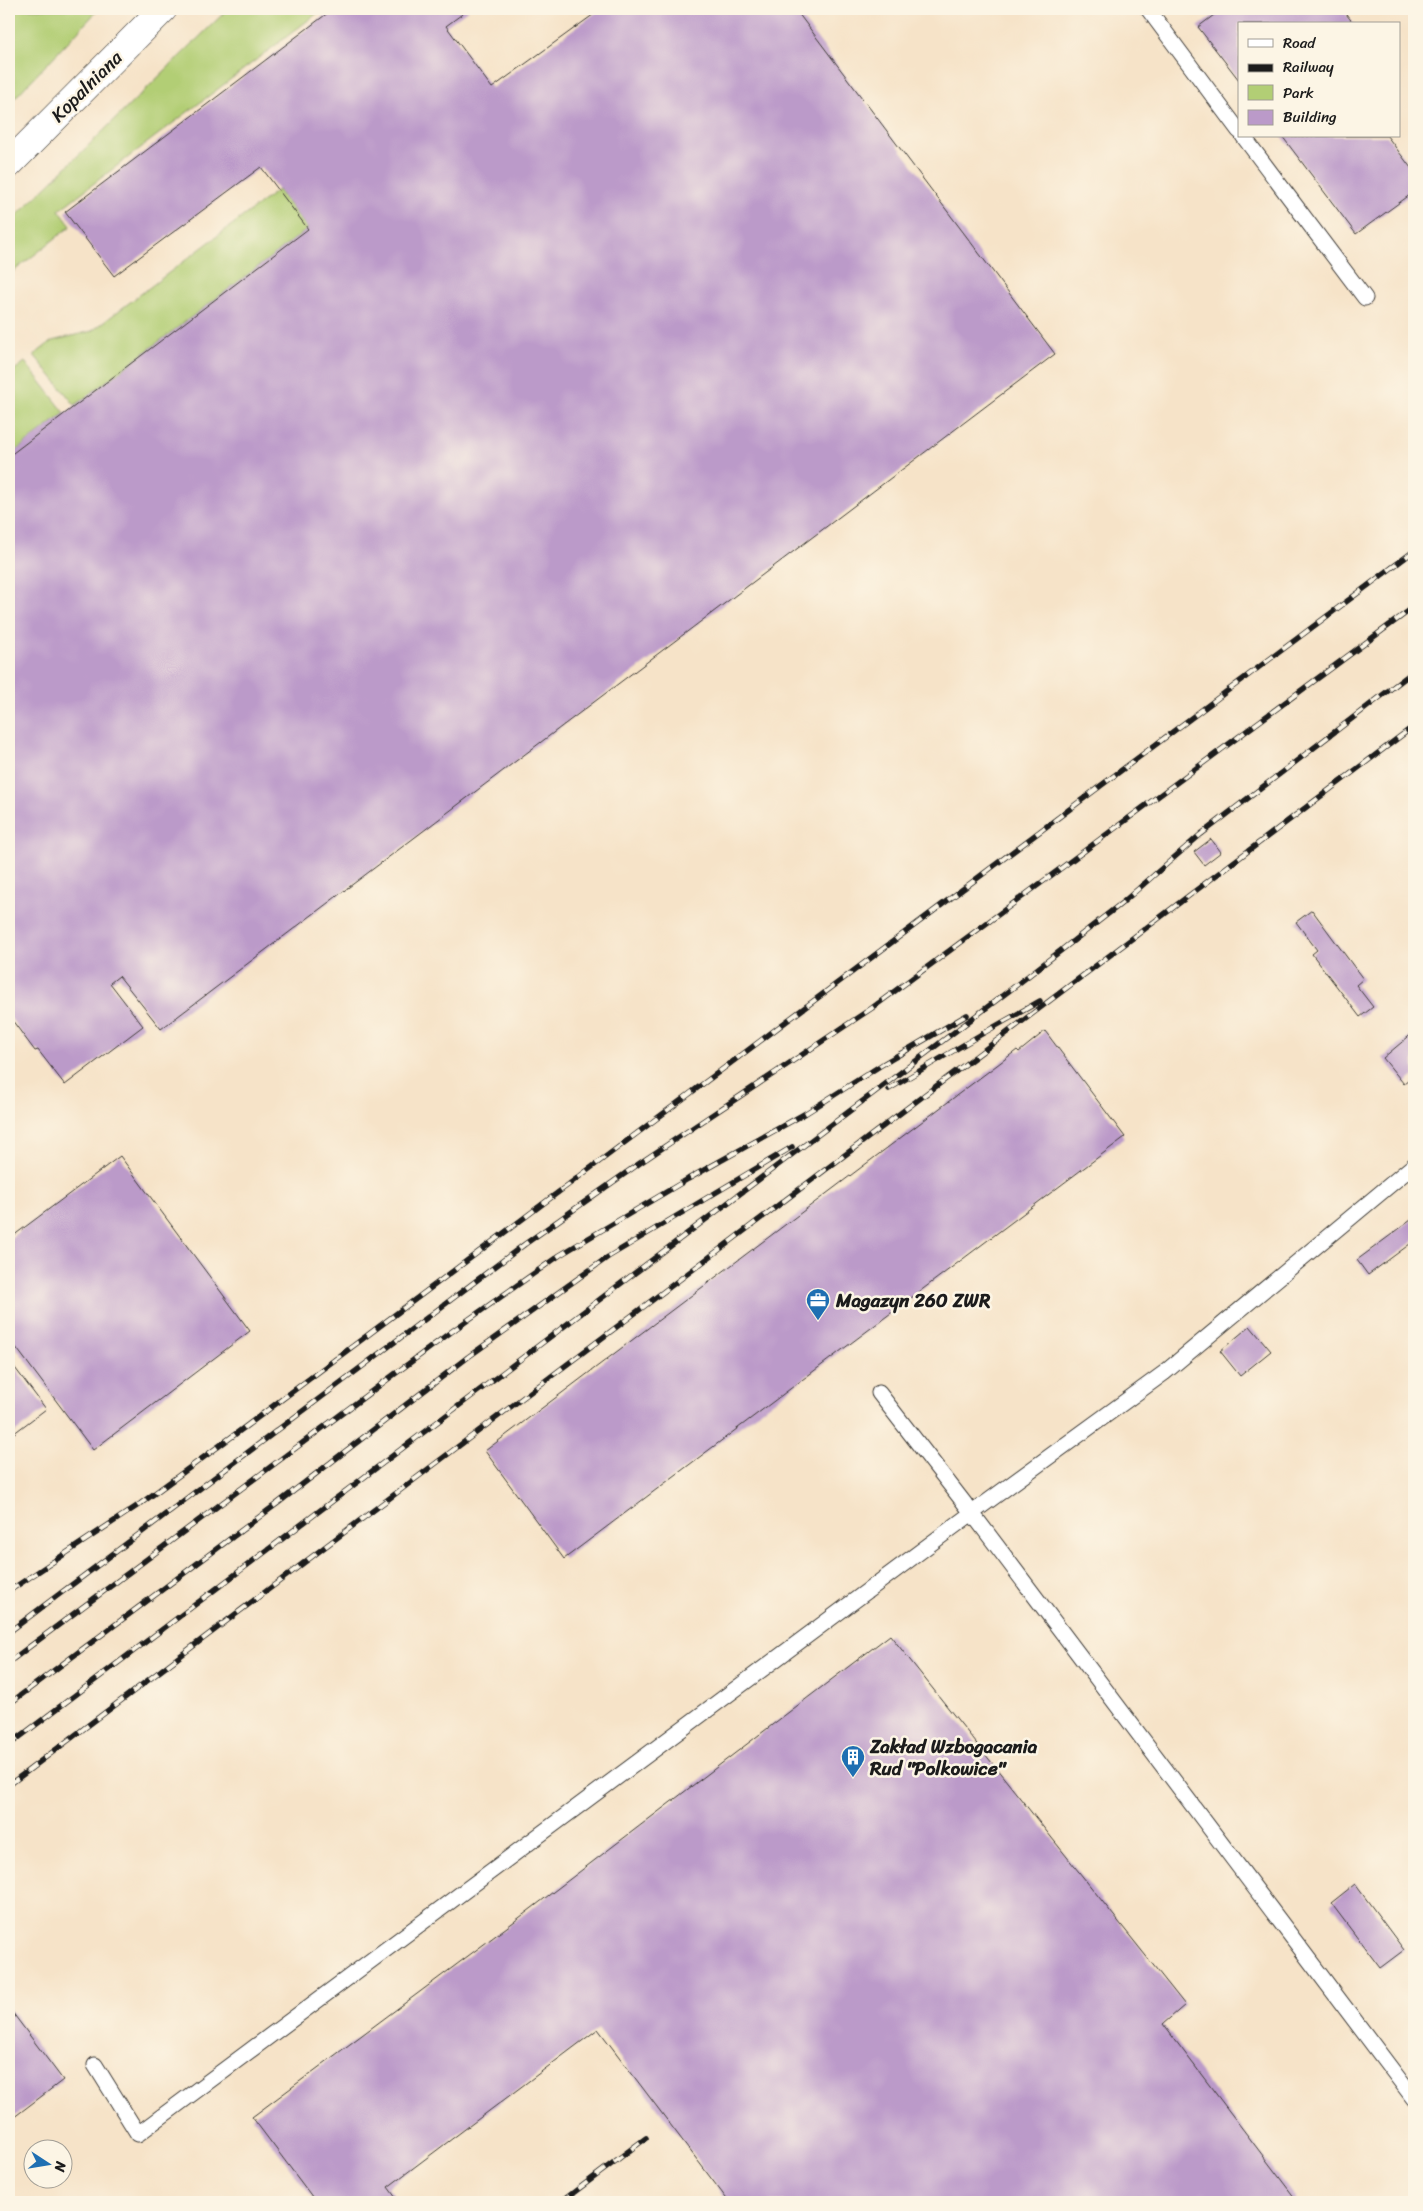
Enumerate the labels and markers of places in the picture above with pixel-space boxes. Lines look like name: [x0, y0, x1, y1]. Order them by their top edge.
place label: Magazyn 260 ZWR: [835, 1284, 991, 1317]
office icon: Magazyn 260 ZWR: [805, 1287, 831, 1321]
place label: Zakład Wzbogacania Rud "Polkowice": [869, 1730, 1038, 1785]
building icon: Zakład Wzbogacania Rud "Polkowice": [840, 1744, 866, 1778]

